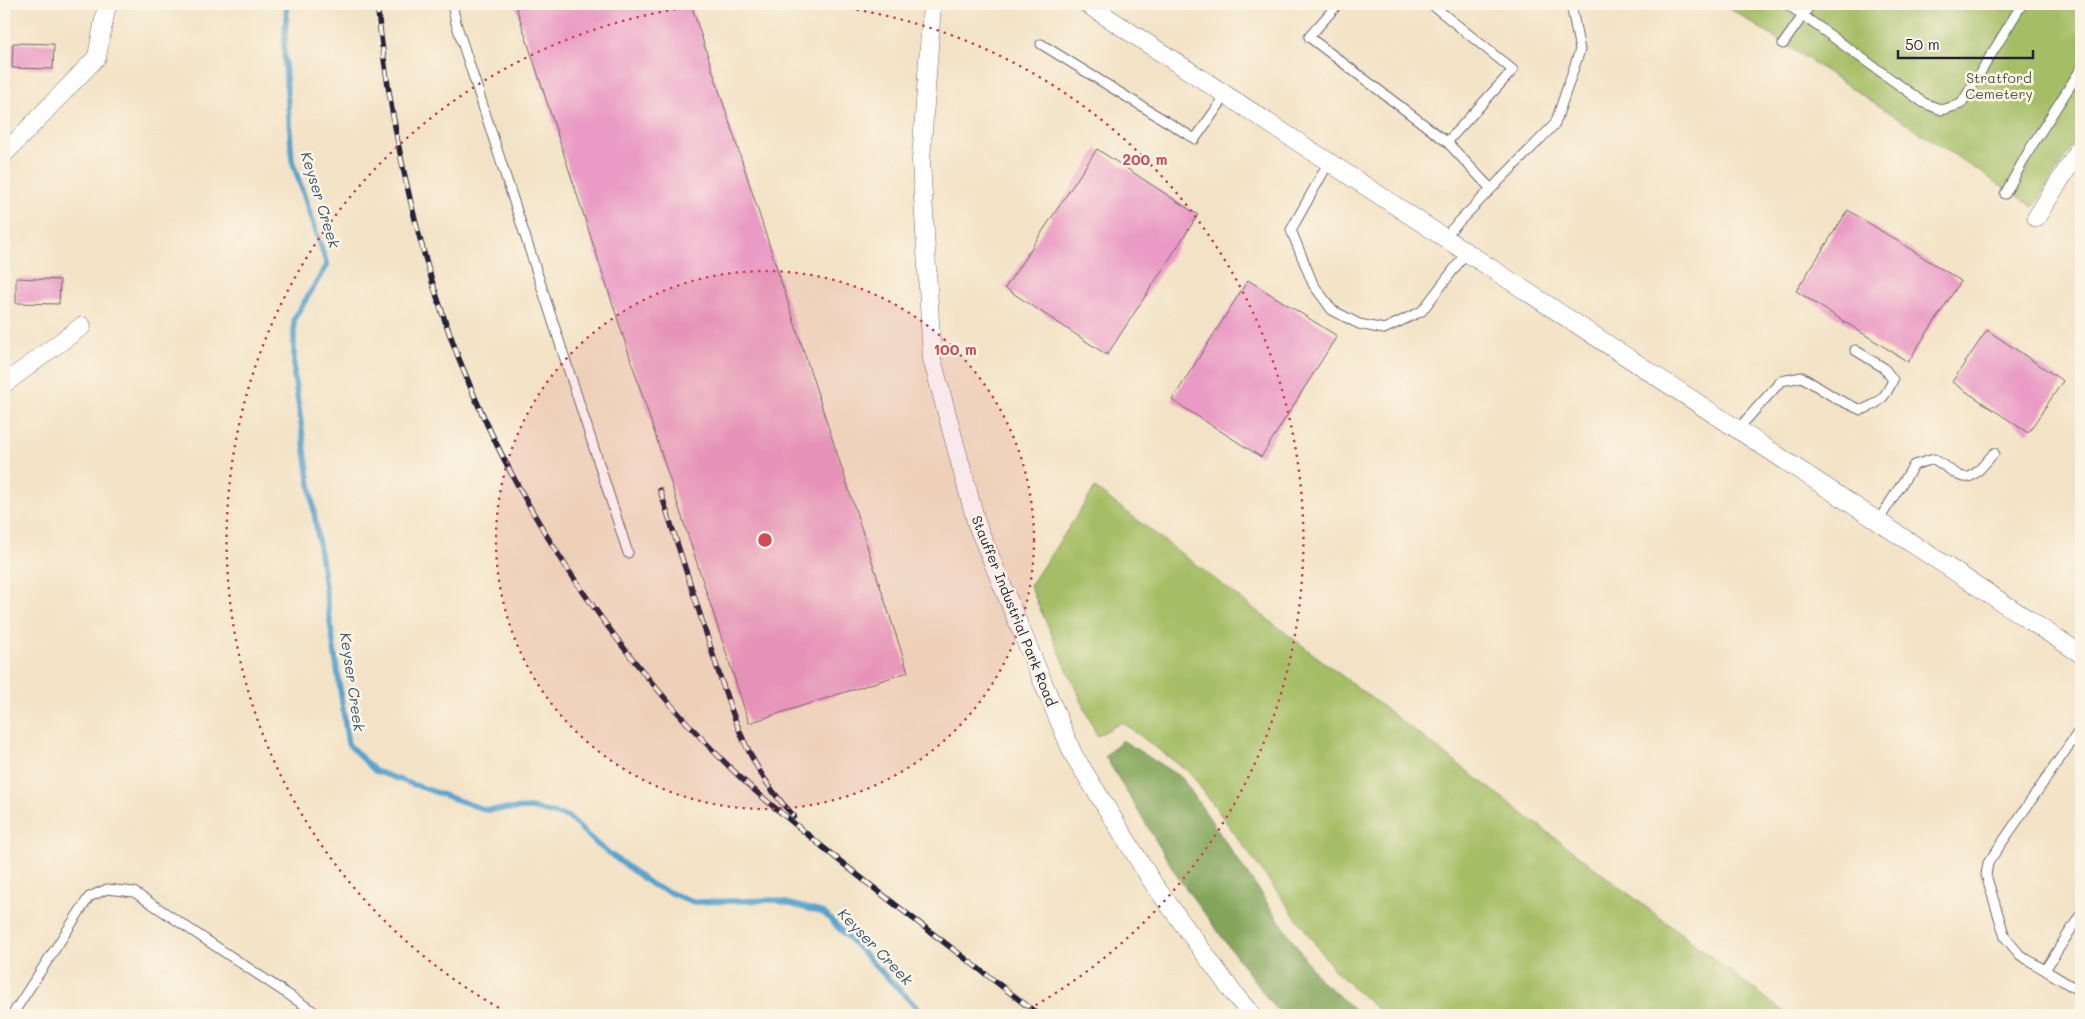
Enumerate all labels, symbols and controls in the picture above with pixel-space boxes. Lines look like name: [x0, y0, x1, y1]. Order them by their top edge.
scale bar: [1898, 28, 2032, 60]
text: 50 m: [1905, 34, 1940, 54]
park label: Stratford Cemetery: [1965, 68, 2033, 103]
water label: Keyser Creek: [297, 149, 345, 251]
text: 200 m: [1123, 149, 1168, 169]
text: 100 m: [933, 339, 977, 359]
street label: Stauffer Industrial Park Road: [967, 513, 1062, 709]
centre of rings: [756, 531, 774, 549]
water label: Keyser Creek: [336, 631, 370, 734]
water label: Keyser Creek: [834, 903, 918, 990]

